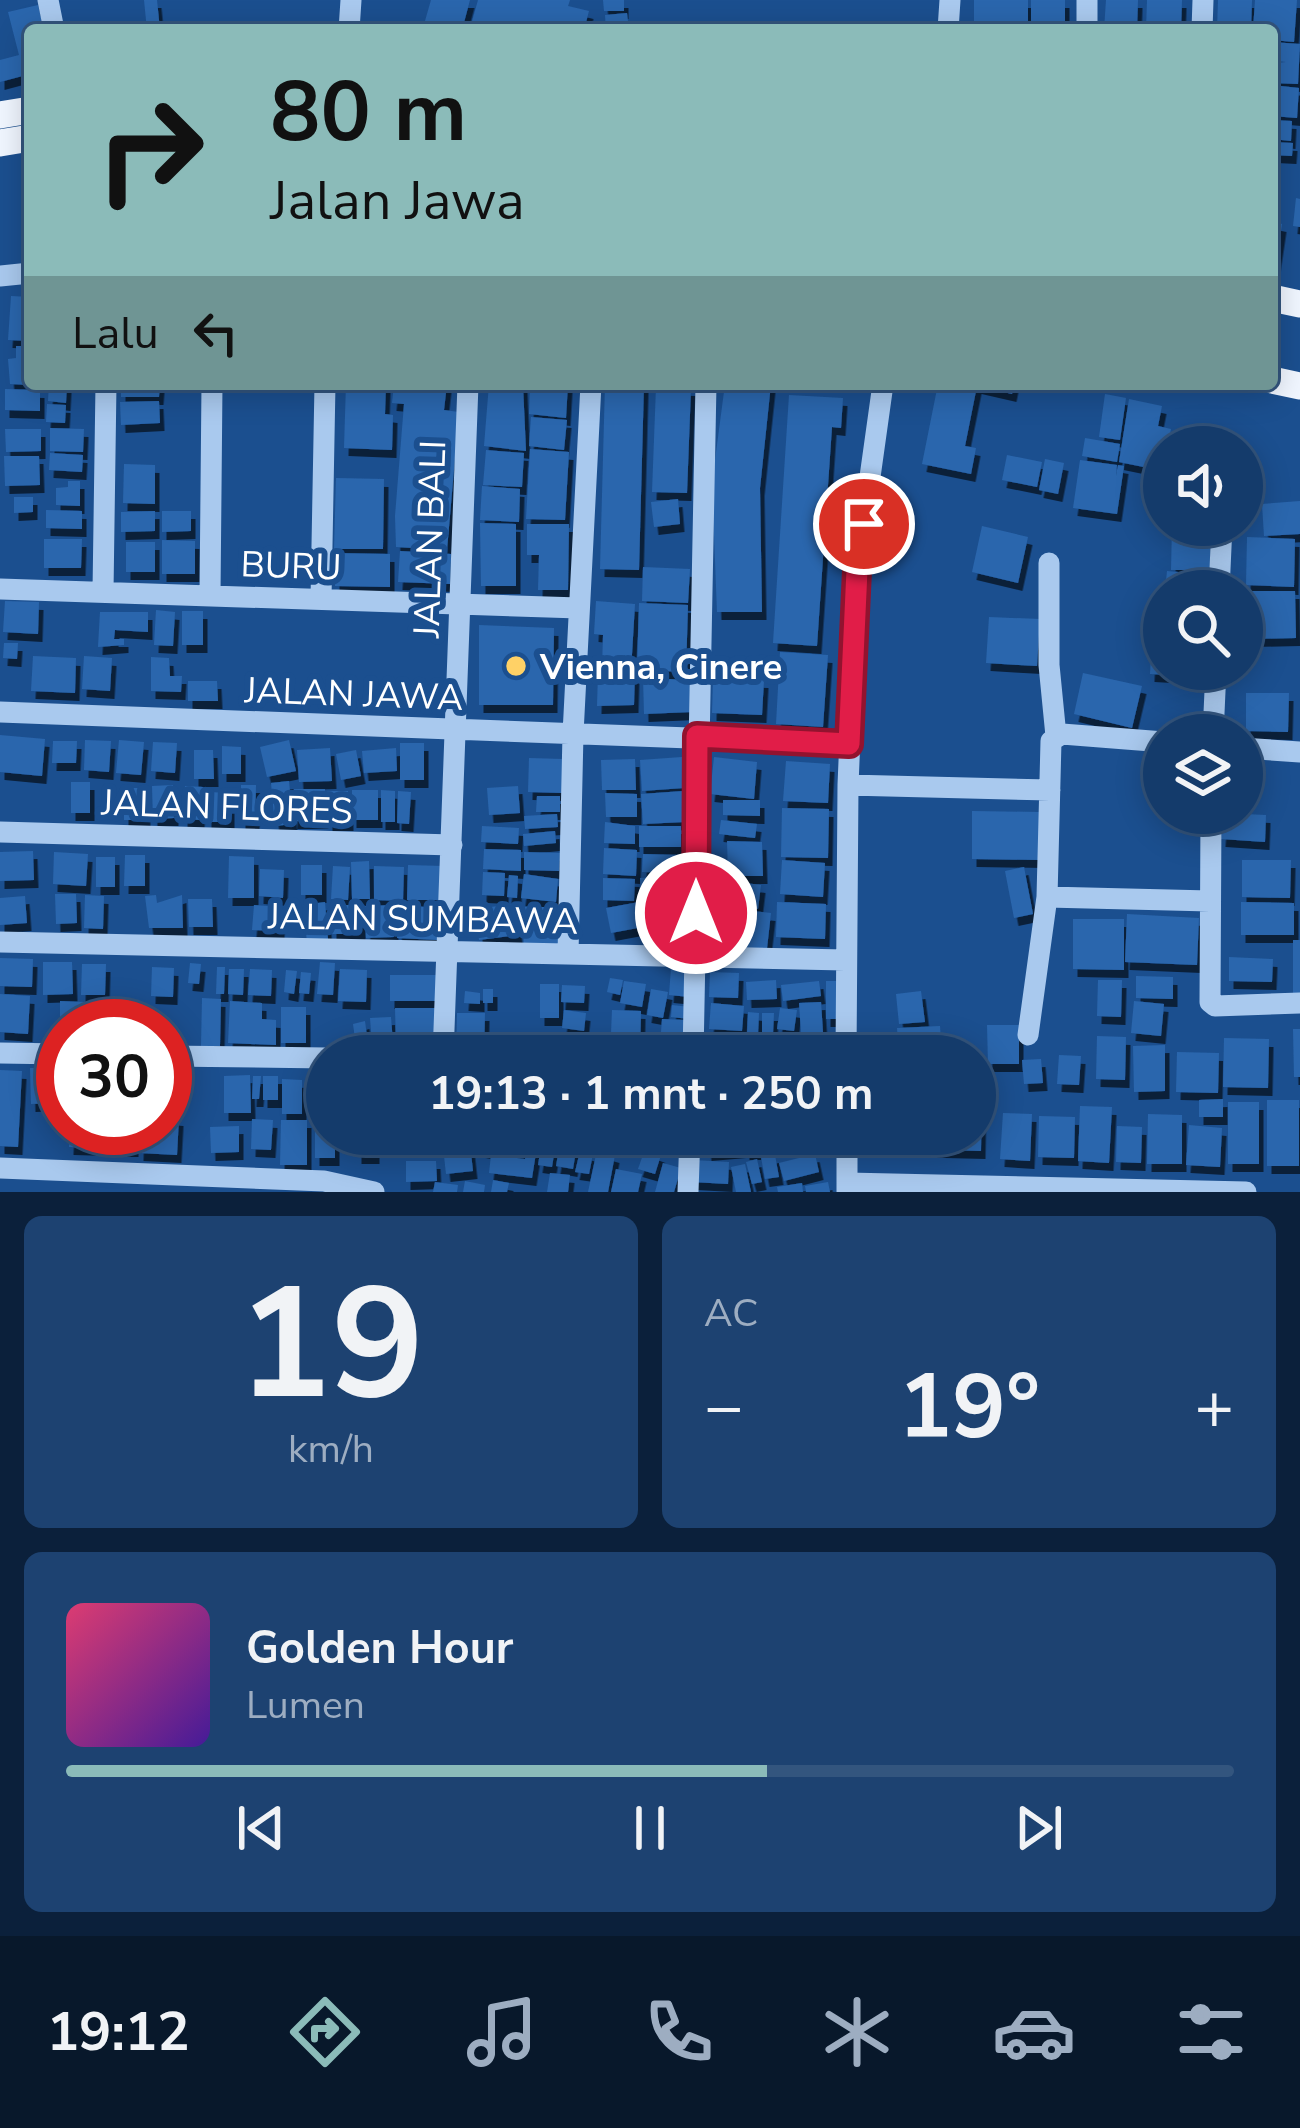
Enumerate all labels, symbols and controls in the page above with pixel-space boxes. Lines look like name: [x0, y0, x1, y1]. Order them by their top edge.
text: 80 m: [270, 55, 467, 170]
icon: right: [72, 72, 228, 228]
text: Jalan Jawa: [270, 164, 525, 238]
icon: left: [183, 300, 249, 366]
text: Lalu: [72, 303, 159, 364]
map controls: [1143, 426, 1263, 834]
button: sound: [1143, 426, 1263, 546]
street label: JALAN BALI: [403, 439, 458, 640]
pin: [813, 473, 915, 575]
icon: arrive: [831, 491, 897, 557]
street label: BURU: [240, 540, 342, 593]
button: search: [1143, 570, 1263, 690]
place label: Vienna, Cinere: [539, 643, 782, 692]
marker: Vienna, Cinere: [503, 653, 529, 679]
street label: JALAN JAWA: [243, 666, 464, 723]
button: layers: [1143, 714, 1263, 834]
street label: JALAN FLORES: [100, 779, 353, 836]
position arrow: [633, 850, 759, 976]
street label: JALAN SUMBAWA: [266, 892, 579, 947]
speed limit sign: 30: [36, 999, 192, 1155]
text: 19:13 · 1 mnt · 250 m: [429, 1064, 873, 1125]
text: 19: [237, 1238, 425, 1451]
text: AC: [704, 1287, 758, 1340]
text: 19°: [898, 1346, 1040, 1469]
text: −: [704, 1362, 744, 1452]
text: +: [1194, 1362, 1234, 1452]
text: km/h: [288, 1423, 374, 1476]
text: Golden Hour: [246, 1618, 513, 1679]
text: Lumen: [246, 1679, 365, 1732]
icon: previous: [228, 1795, 294, 1861]
icon: pause: [617, 1795, 683, 1861]
icon: next: [1006, 1795, 1072, 1861]
icon: directions: [283, 1990, 367, 2074]
icon: music: [460, 1990, 544, 2074]
icon: phone: [637, 1990, 721, 2074]
icon: climate: [815, 1990, 899, 2074]
icon: car: [992, 1990, 1076, 2074]
icon: filters: [1169, 1990, 1253, 2074]
text: 19:12: [47, 1995, 190, 2069]

